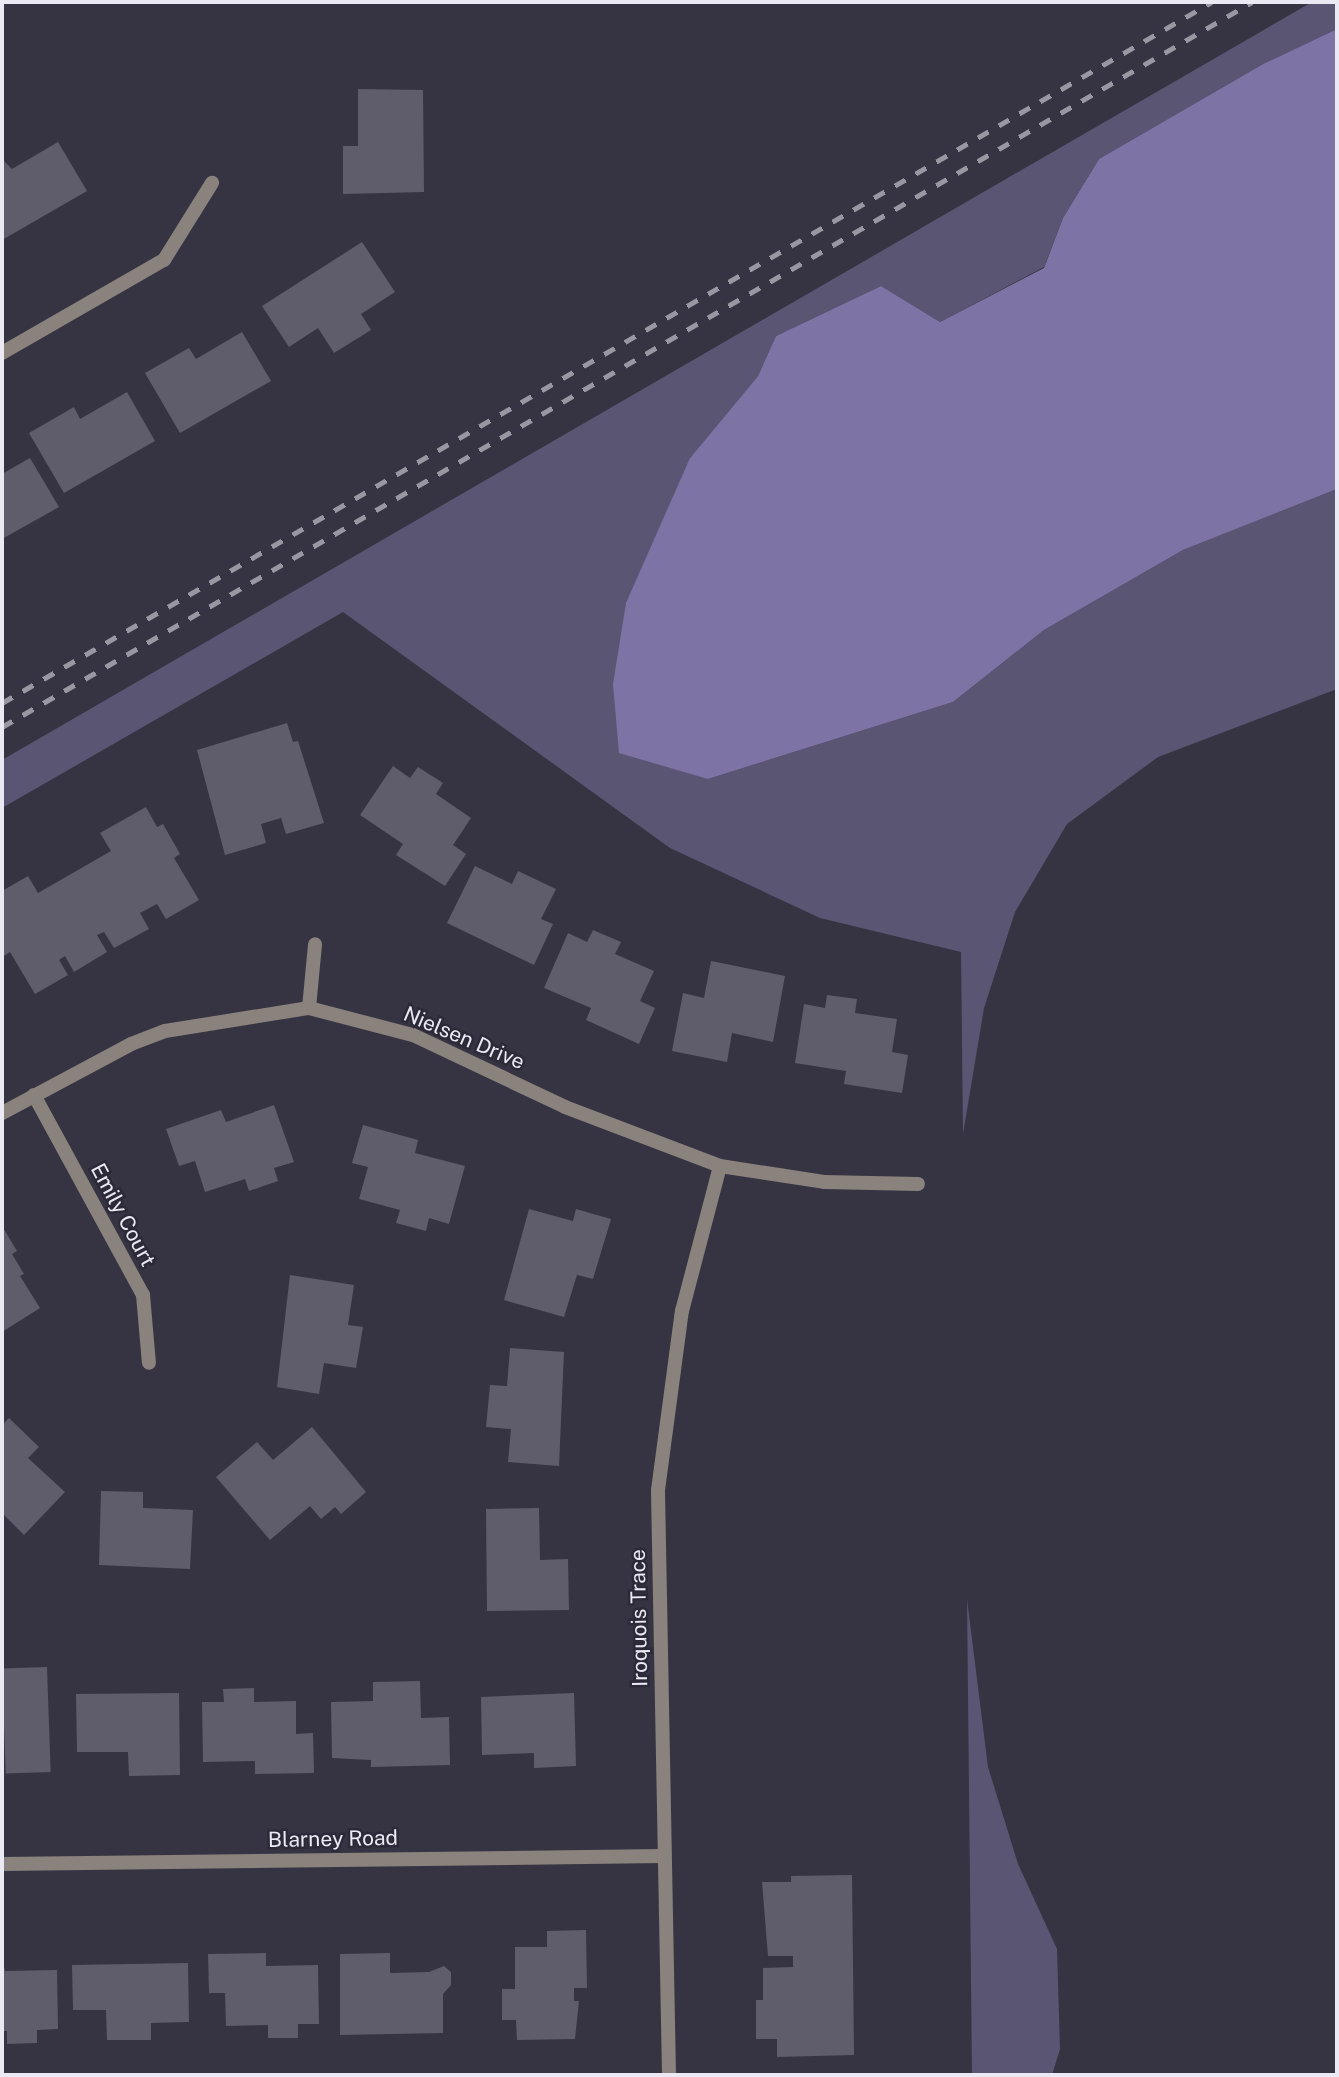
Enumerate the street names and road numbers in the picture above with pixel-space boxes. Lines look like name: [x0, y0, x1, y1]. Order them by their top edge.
street label: Nielsen Drive: [400, 1001, 528, 1075]
street label: Emily Court: [85, 1159, 161, 1271]
street label: Iroquois Trace: [625, 1549, 653, 1687]
street label: Blarney Road: [268, 1825, 398, 1853]

